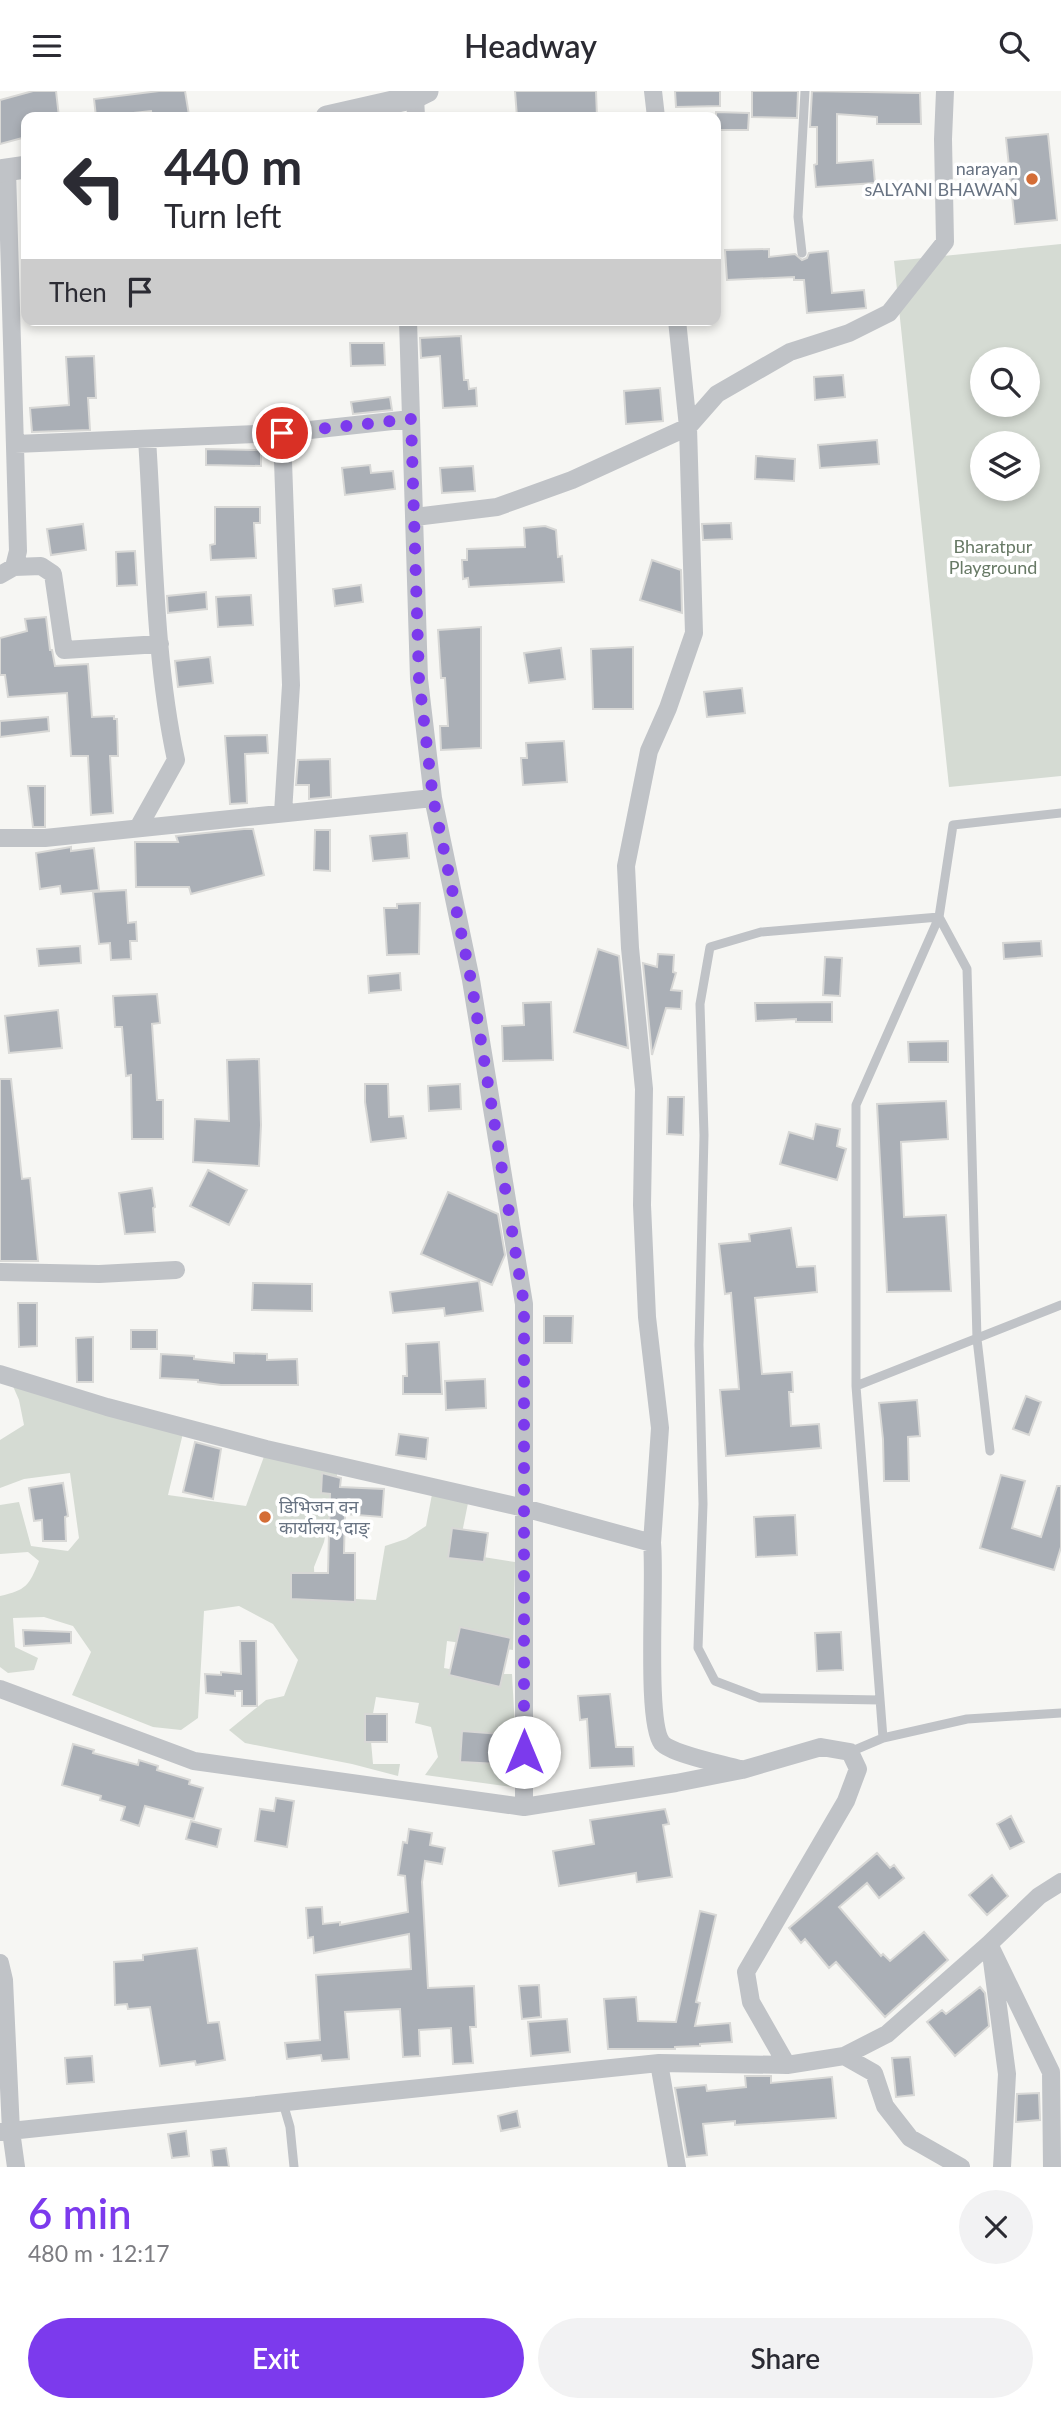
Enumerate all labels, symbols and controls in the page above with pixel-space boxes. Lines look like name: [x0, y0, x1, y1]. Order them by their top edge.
text: Headway: [464, 26, 597, 65]
icon: menu: [28, 27, 66, 65]
icon: search: [995, 27, 1033, 65]
text: 440 m: [164, 137, 302, 195]
icon: left: [49, 140, 140, 231]
place label: narayan sALYANI BHAWAN: [864, 157, 1018, 200]
marker: narayan sALYANI BHAWAN: [1024, 171, 1040, 187]
text: Turn left: [164, 196, 281, 235]
icon: arrive: [121, 273, 159, 311]
text: Then: [49, 276, 107, 308]
map controls: [970, 347, 1040, 501]
button: search: [970, 347, 1040, 417]
pin: [252, 403, 312, 463]
icon: arrive: [263, 414, 301, 452]
button: layers: [970, 431, 1040, 501]
park label: Bharatpur Playground: [949, 535, 1037, 578]
place label: डिभिजन वन कार्यालय, दाङ्: [279, 1495, 370, 1539]
marker: डिभिजन वन कार्यालय, दाङ्: [257, 1509, 273, 1525]
position arrow: [487, 1715, 561, 1789]
text: 6 min: [28, 2188, 132, 2238]
button: close: [959, 2190, 1033, 2264]
text: 480 m · 12:17: [28, 2239, 170, 2267]
button: Exit: [28, 2318, 524, 2398]
button: Share: [538, 2318, 1033, 2398]

